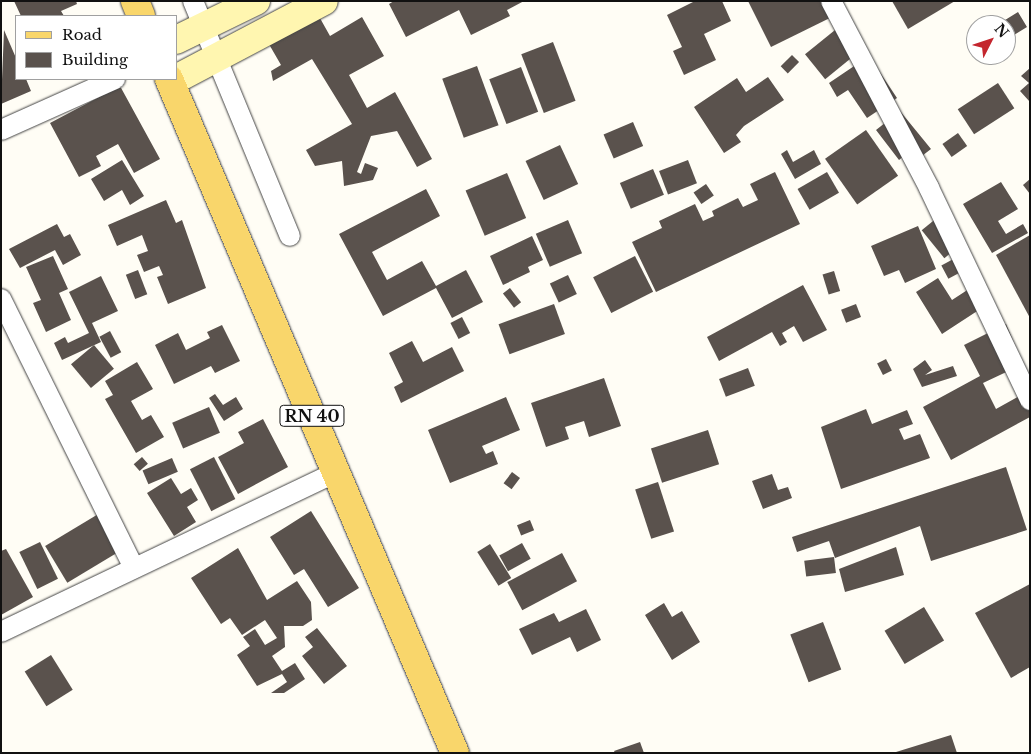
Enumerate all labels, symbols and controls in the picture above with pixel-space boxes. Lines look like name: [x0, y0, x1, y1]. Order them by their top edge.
legend: [15, 15, 178, 80]
north arrow: [966, 15, 1016, 65]
text: N: [990, 20, 1013, 42]
text: Road: [62, 25, 102, 44]
text: Building: [62, 50, 128, 69]
road number: RN 40: [278, 402, 346, 430]

